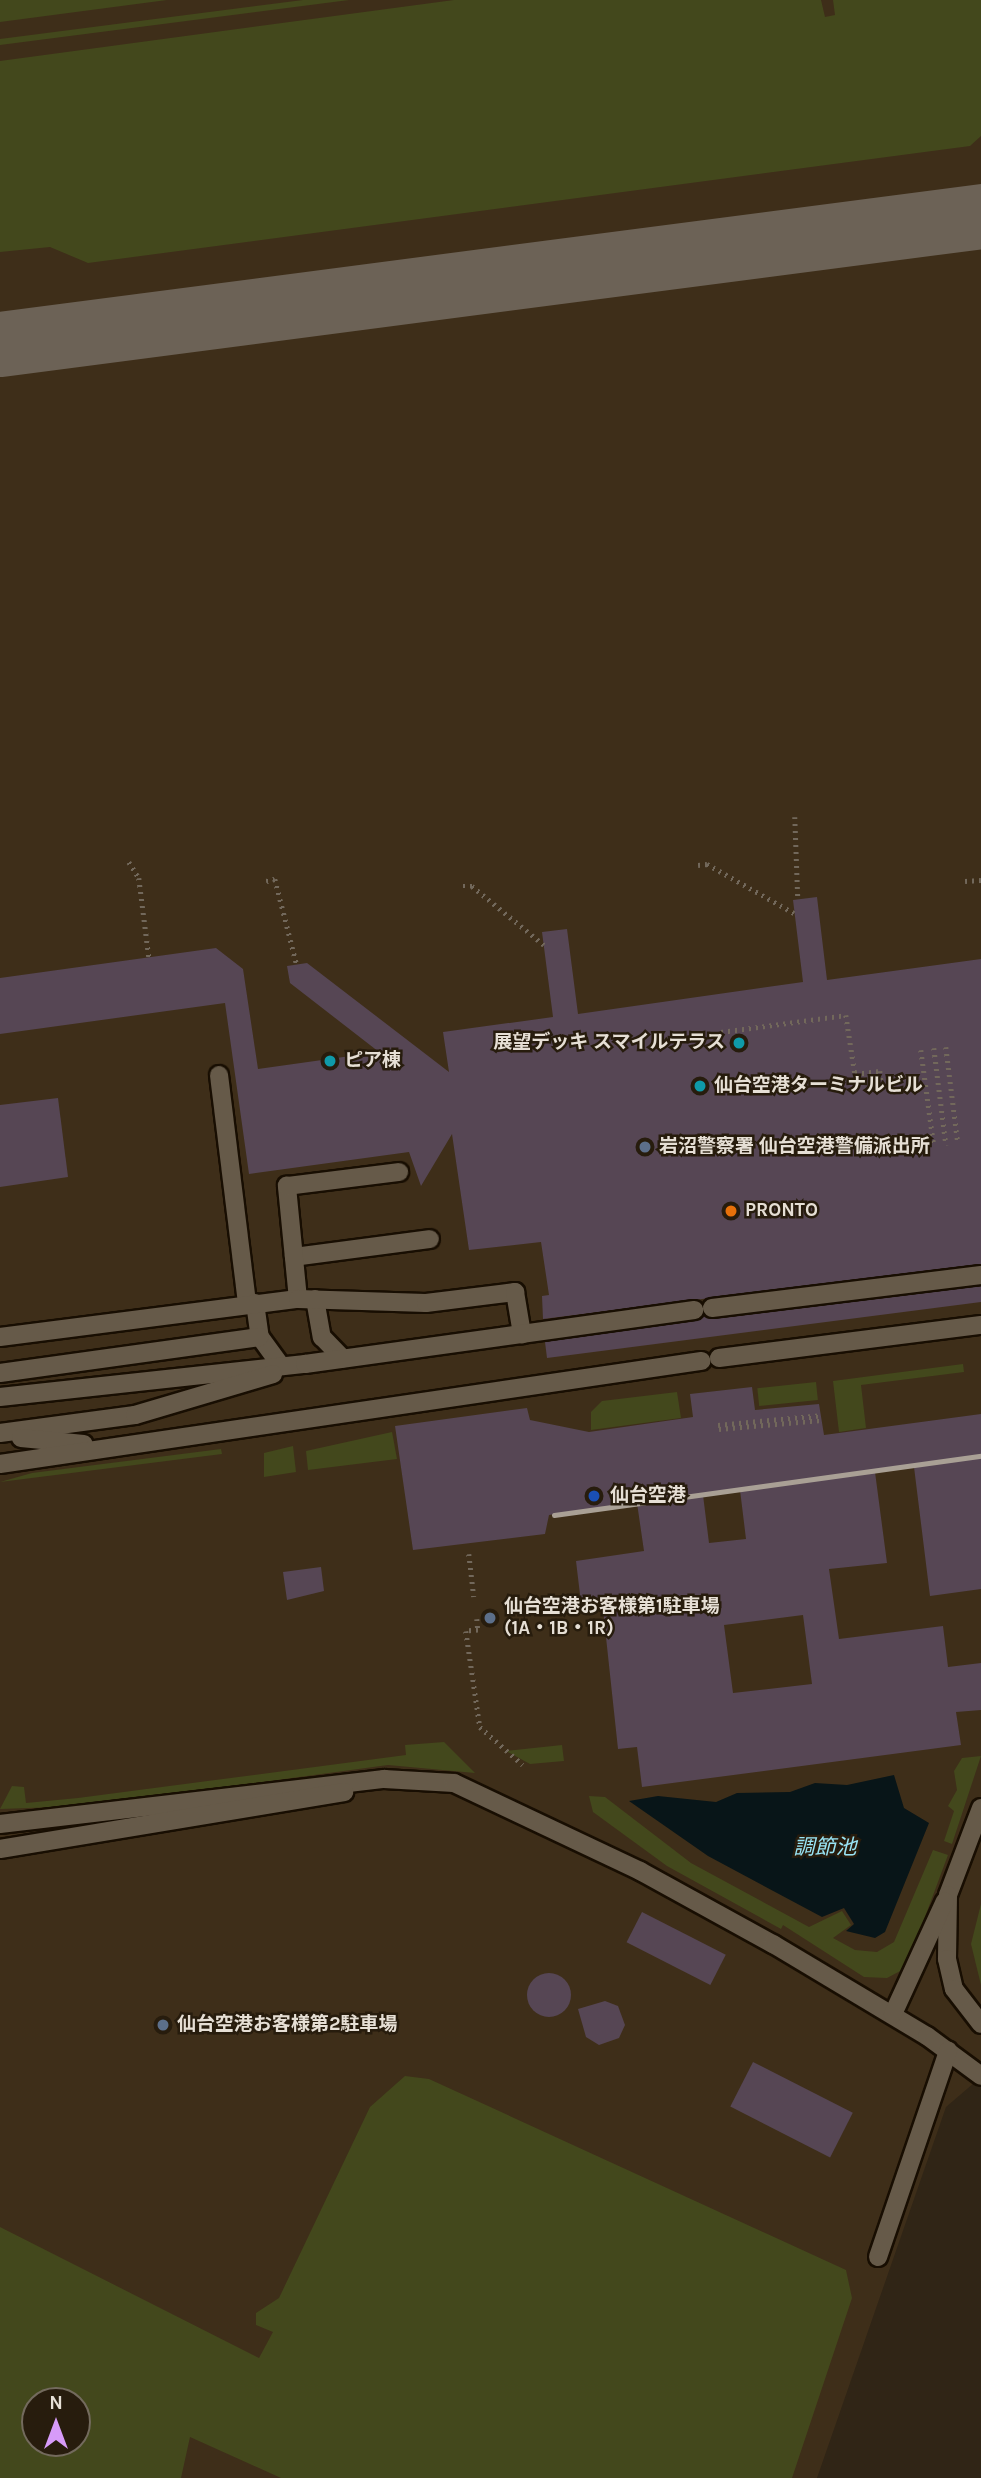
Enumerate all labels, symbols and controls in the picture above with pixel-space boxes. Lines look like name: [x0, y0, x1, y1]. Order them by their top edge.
place label: 展望デッキ スマイルテラス: [492, 1032, 725, 1054]
marker: 展望デッキ スマイルテラス: [731, 1035, 747, 1051]
place label: ピア棟: [344, 1050, 401, 1072]
marker: ピア棟: [322, 1053, 338, 1069]
place label: 仙台空港ターミナルビル: [714, 1075, 923, 1097]
marker: 仙台空港ターミナルビル: [692, 1078, 708, 1094]
place label: 岩沼警察署 仙台空港警備派出所: [659, 1136, 930, 1158]
marker: 岩沼警察署 仙台空港警備派出所: [637, 1139, 653, 1155]
place label: PRONTO: [745, 1200, 818, 1222]
marker: PRONTO: [723, 1203, 739, 1219]
place label: 仙台空港: [610, 1485, 686, 1507]
marker: 仙台空港: [584, 1486, 604, 1506]
place label: 仙台空港お客様第1駐車場 (1A・1B・1R): [504, 1596, 720, 1640]
marker: 仙台空港お客様第1駐車場 (1A・1B・1R): [482, 1610, 498, 1626]
water label: 調節池: [794, 1834, 856, 1860]
place label: 仙台空港お客様第2駐車場: [177, 2014, 397, 2036]
marker: 仙台空港お客様第2駐車場: [155, 2017, 171, 2033]
north arrow: [21, 2387, 91, 2457]
text: N: [49, 2392, 63, 2414]

